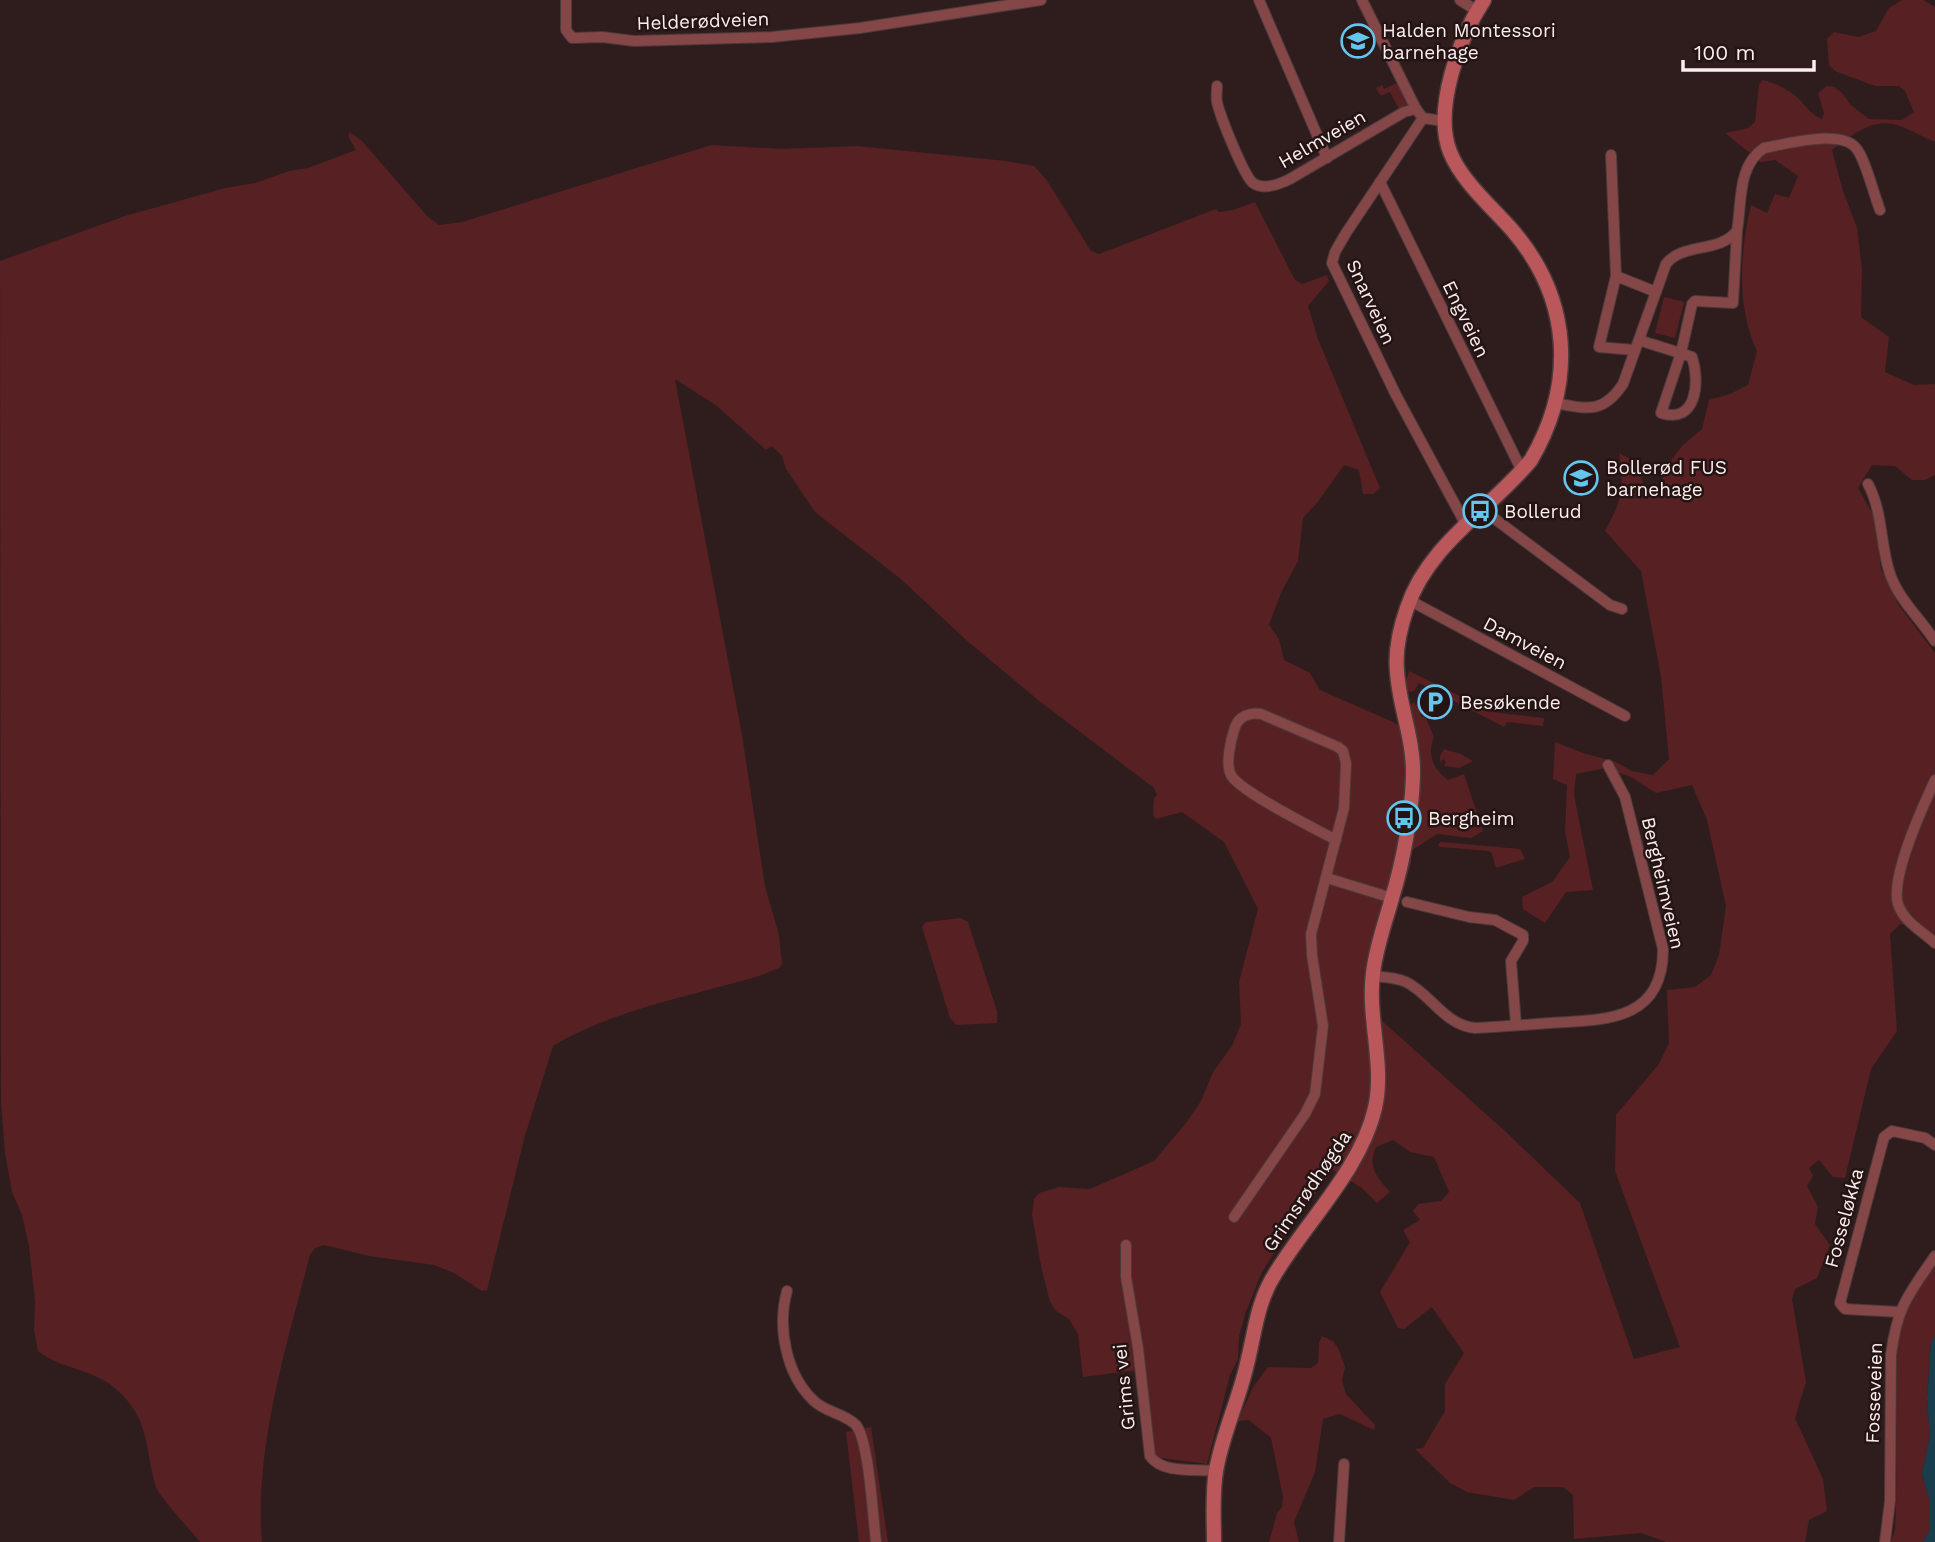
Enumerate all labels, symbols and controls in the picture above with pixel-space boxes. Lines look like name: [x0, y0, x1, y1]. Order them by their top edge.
street label: Helderødveien: [636, 7, 770, 35]
place label: Halden Montessori barnehage: [1382, 19, 1556, 64]
school or university icon: Halden Montessori barnehage: [1339, 22, 1377, 60]
scale bar: [1683, 28, 1814, 72]
text: 100 m: [1694, 40, 1756, 65]
street label: Helmveien: [1274, 105, 1370, 173]
street label: Snarveien: [1341, 256, 1401, 348]
street label: Engveien: [1438, 277, 1494, 361]
place label: Bollerød FUS barnehage: [1606, 456, 1727, 501]
school or university icon: Bollerød FUS barnehage: [1562, 459, 1600, 497]
bus stop icon: Bollerud: [1461, 492, 1499, 530]
place label: Bollerud: [1504, 500, 1582, 523]
street label: Damveien: [1479, 611, 1571, 675]
parking icon: Besøkende: [1416, 683, 1454, 721]
place label: Besøkende: [1460, 691, 1561, 714]
bus stop icon: Bergheim: [1385, 799, 1423, 837]
place label: Bergheim: [1428, 807, 1515, 830]
street label: Bergheimveien: [1637, 815, 1689, 951]
street label: Grimsrødhøgda: [1258, 1126, 1356, 1256]
street label: Fosseløkka: [1820, 1165, 1868, 1270]
street label: Fosseveien: [1861, 1342, 1887, 1444]
street label: Grims vei: [1108, 1343, 1140, 1431]

